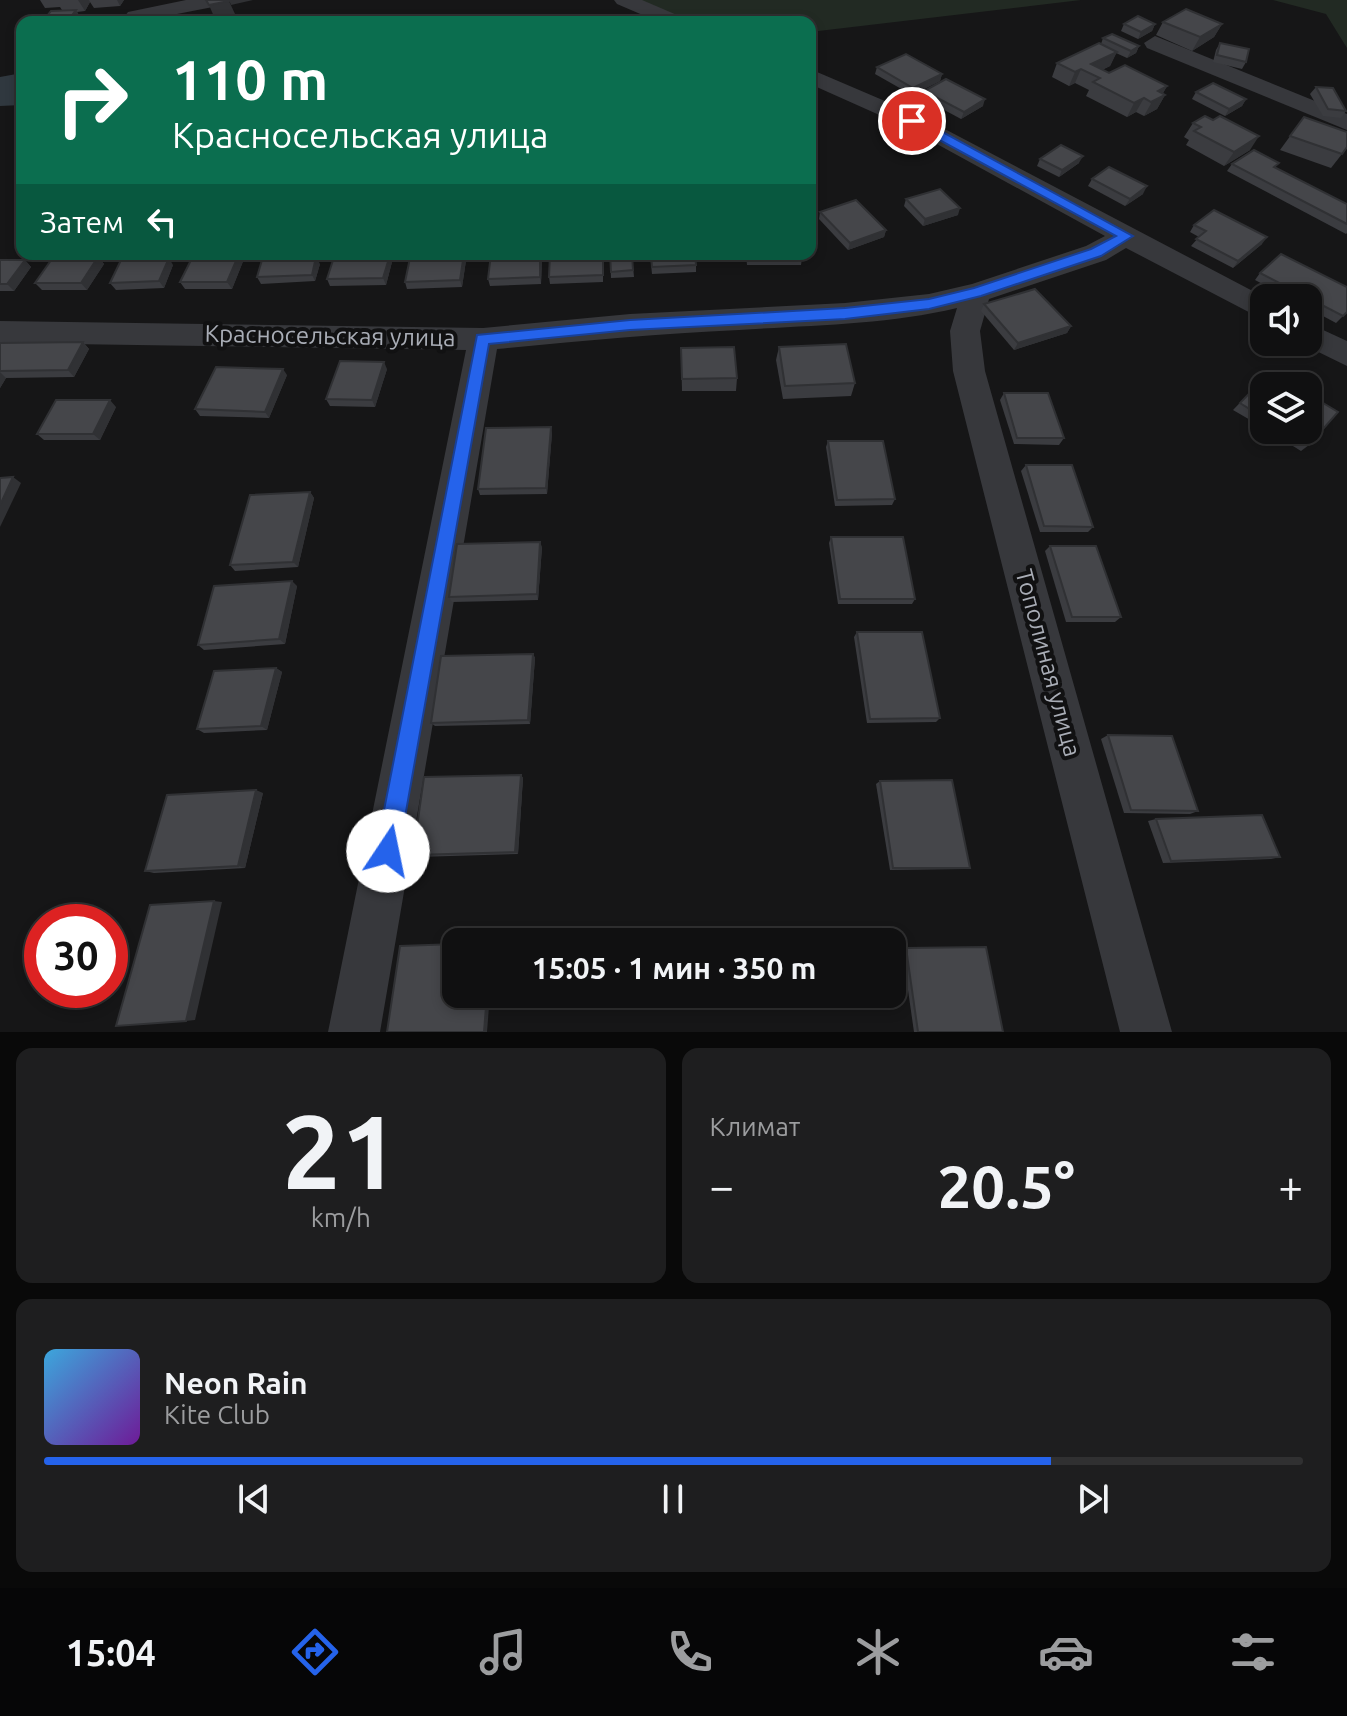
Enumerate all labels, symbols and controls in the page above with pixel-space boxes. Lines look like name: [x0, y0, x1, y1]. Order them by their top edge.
icon: right: [40, 48, 144, 152]
text: 110 m: [172, 48, 328, 111]
pin: [878, 87, 946, 155]
icon: arrive: [890, 99, 934, 143]
text: Красносельская улица: [172, 114, 549, 155]
icon: left: [140, 200, 184, 244]
text: Затем: [40, 205, 124, 239]
map controls: [1250, 284, 1322, 444]
button: sound: [1250, 284, 1322, 356]
street label: Красносельская улица: [204, 320, 456, 351]
button: layers: [1250, 372, 1322, 444]
street label: Тополиная улица: [1010, 566, 1086, 759]
position arrow: [346, 809, 430, 893]
speed limit sign: 30: [24, 904, 128, 1008]
text: 15:05 · 1 мин · 350 m: [532, 951, 816, 985]
text: 21: [282, 1092, 399, 1209]
text: Климат: [710, 1112, 800, 1141]
text: 20.5°: [938, 1152, 1075, 1219]
text: −: [710, 1161, 734, 1210]
text: +: [1278, 1161, 1303, 1210]
text: km/h: [311, 1203, 371, 1232]
text: Neon Rain: [164, 1366, 308, 1400]
text: Kite Club: [164, 1400, 270, 1429]
icon: previous: [232, 1477, 276, 1521]
icon: pause: [651, 1477, 695, 1521]
icon: next: [1071, 1477, 1115, 1521]
icon: directions: [287, 1624, 343, 1680]
icon: music: [475, 1624, 531, 1680]
icon: phone: [662, 1624, 718, 1680]
icon: climate: [850, 1624, 906, 1680]
icon: car: [1038, 1624, 1094, 1680]
icon: filters: [1225, 1624, 1281, 1680]
text: 15:04: [66, 1632, 156, 1673]

